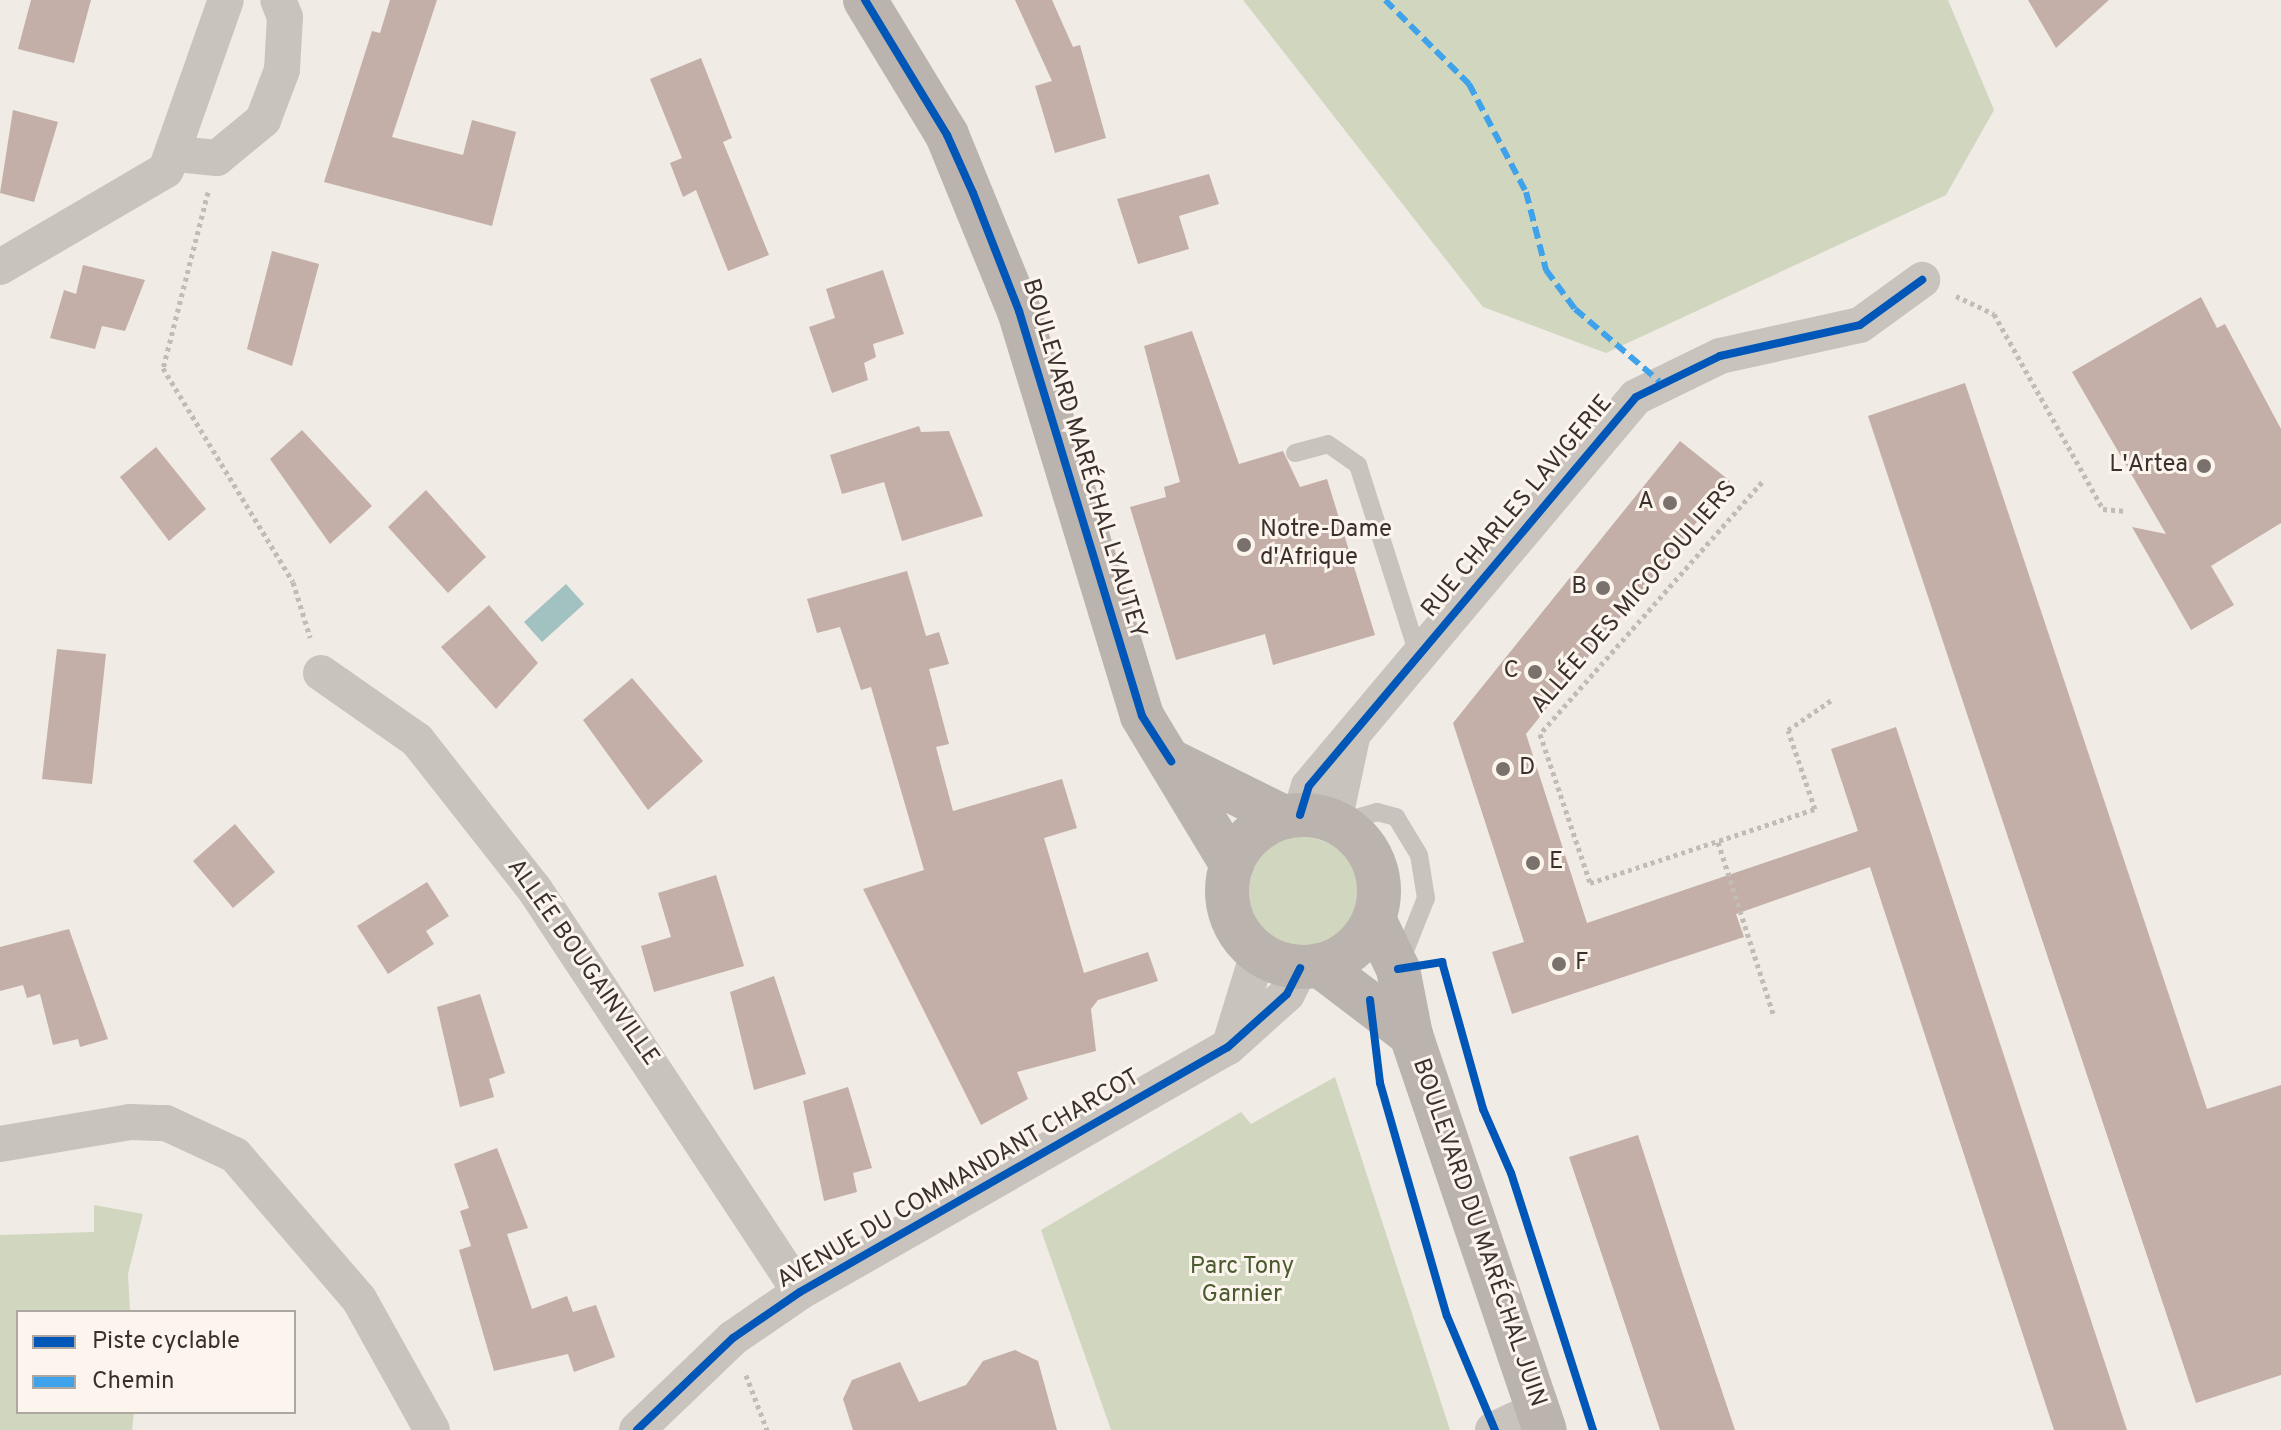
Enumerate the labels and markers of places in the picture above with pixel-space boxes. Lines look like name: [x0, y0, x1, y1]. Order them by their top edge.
place label: L'Artea: [2109, 452, 2188, 480]
marker: L'Artea: [2195, 457, 2213, 475]
place label: A: [1638, 489, 1654, 517]
marker: A: [1661, 494, 1679, 512]
place label: Notre-Dame d'Afrique: [1260, 517, 1392, 573]
marker: Notre-Dame d'Afrique: [1235, 536, 1253, 554]
place label: B: [1571, 574, 1587, 602]
marker: B: [1594, 579, 1612, 597]
place label: C: [1503, 658, 1519, 686]
marker: C: [1526, 663, 1544, 681]
place label: D: [1519, 755, 1535, 783]
marker: D: [1494, 760, 1512, 778]
place label: E: [1549, 849, 1563, 877]
marker: E: [1524, 854, 1542, 872]
place label: F: [1575, 950, 1588, 978]
marker: F: [1550, 955, 1568, 973]

